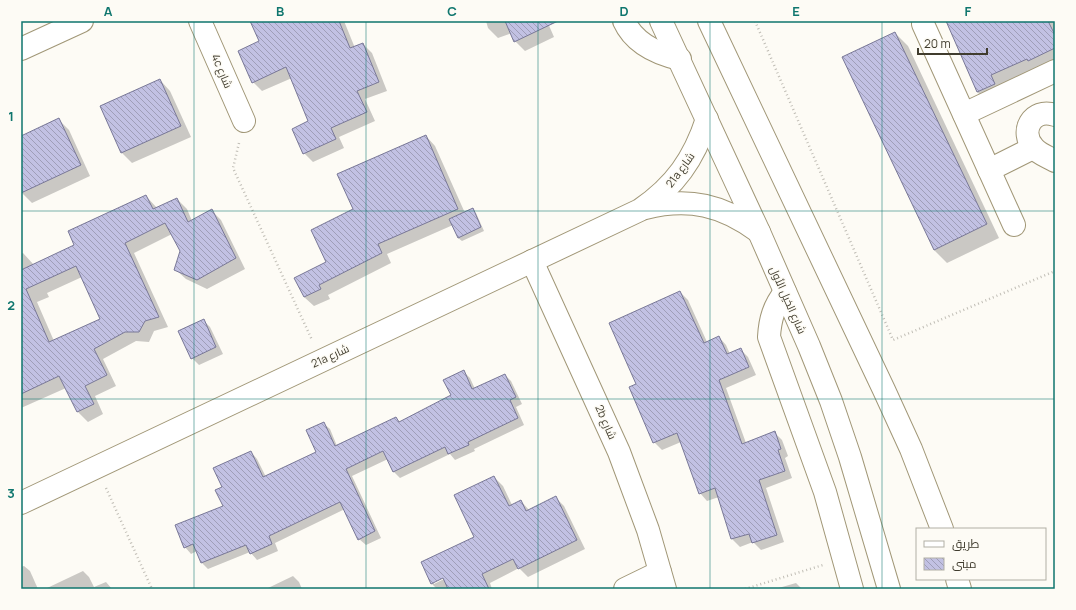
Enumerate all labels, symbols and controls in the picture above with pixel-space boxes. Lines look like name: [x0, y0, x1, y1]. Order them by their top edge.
text: A: [104, 2, 113, 20]
text: B: [276, 2, 284, 20]
text: C: [447, 2, 457, 20]
text: D: [619, 2, 629, 20]
text: E: [792, 2, 800, 20]
text: F: [965, 2, 972, 20]
scale bar: [918, 30, 987, 56]
text: 20 m: [924, 35, 951, 52]
street label: 4c شارع: [208, 51, 236, 91]
text: 1: [8, 107, 14, 125]
street label: 21a شارع: [662, 149, 698, 191]
street label: شارع الخيل الأول: [766, 264, 810, 336]
text: 2: [7, 296, 15, 314]
street label: 21a شارع: [308, 340, 352, 372]
street label: 2b شارع: [591, 402, 621, 442]
text: 3: [7, 484, 15, 502]
legend: [916, 528, 1046, 580]
text: طريق: [952, 535, 980, 552]
text: مبنى: [952, 555, 977, 572]

